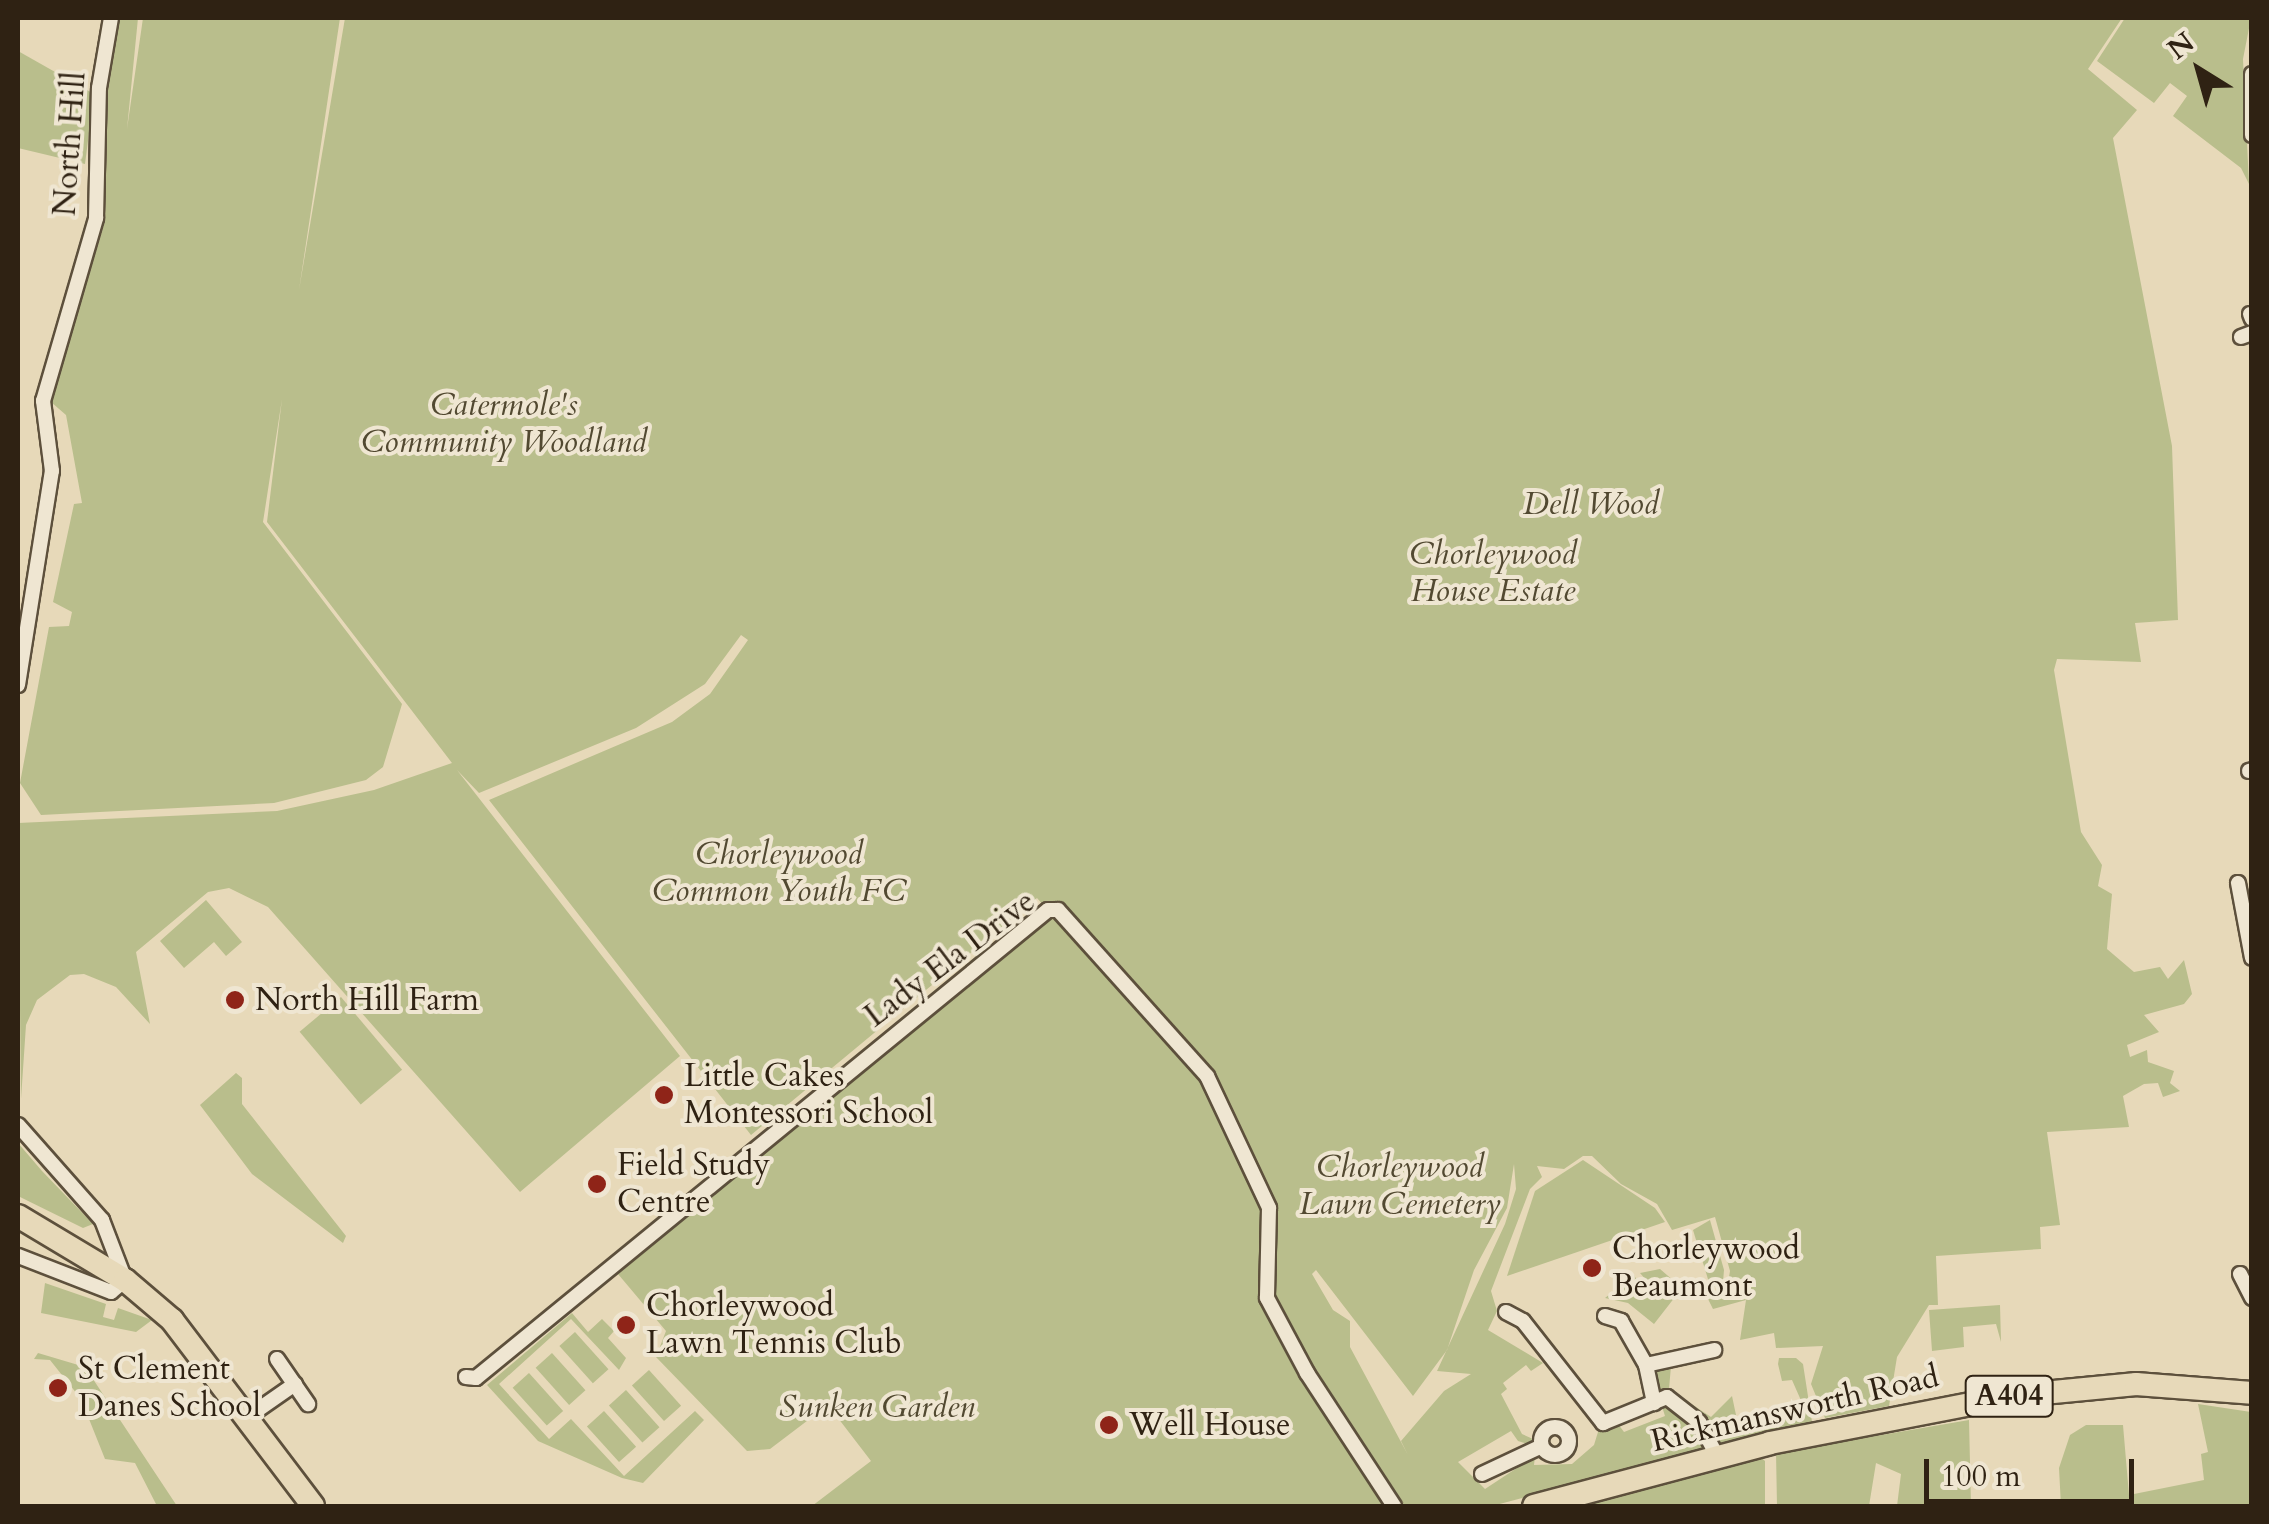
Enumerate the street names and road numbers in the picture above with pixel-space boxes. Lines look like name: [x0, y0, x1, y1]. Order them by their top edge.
street label: North Hill: [46, 71, 94, 217]
street label: Lady Ela Drive: [857, 882, 1043, 1036]
street label: Rickmansworth Road: [1648, 1357, 1942, 1461]
road number: A404: [1964, 1371, 2054, 1421]

